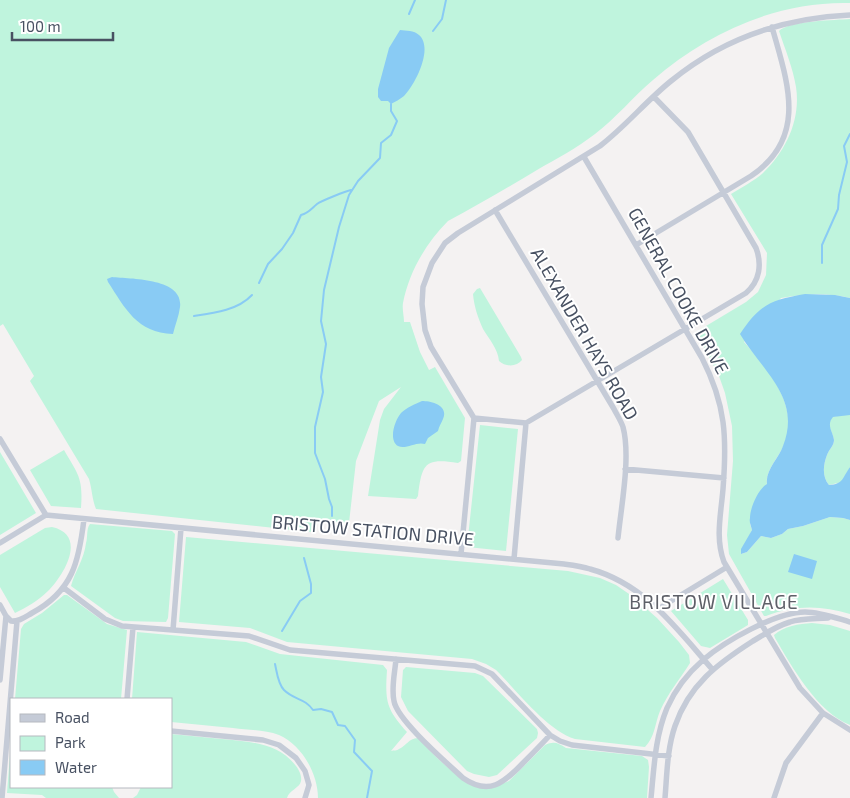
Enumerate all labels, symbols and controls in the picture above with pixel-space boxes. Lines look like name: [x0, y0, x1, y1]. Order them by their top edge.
scale bar: [12, 10, 114, 42]
text: 100 m: [20, 17, 61, 35]
street label: GENERAL COOKE DRIVE: [624, 203, 734, 378]
street label: ALEXANDER HAYS ROAD: [527, 243, 643, 424]
street label: BRISTOW STATION DRIVE: [271, 510, 475, 550]
district label: BRISTOW VILLAGE: [629, 590, 799, 613]
legend: [10, 698, 172, 788]
text: Road: [55, 708, 90, 726]
text: Park: [55, 733, 86, 751]
text: Water: [55, 758, 97, 776]

